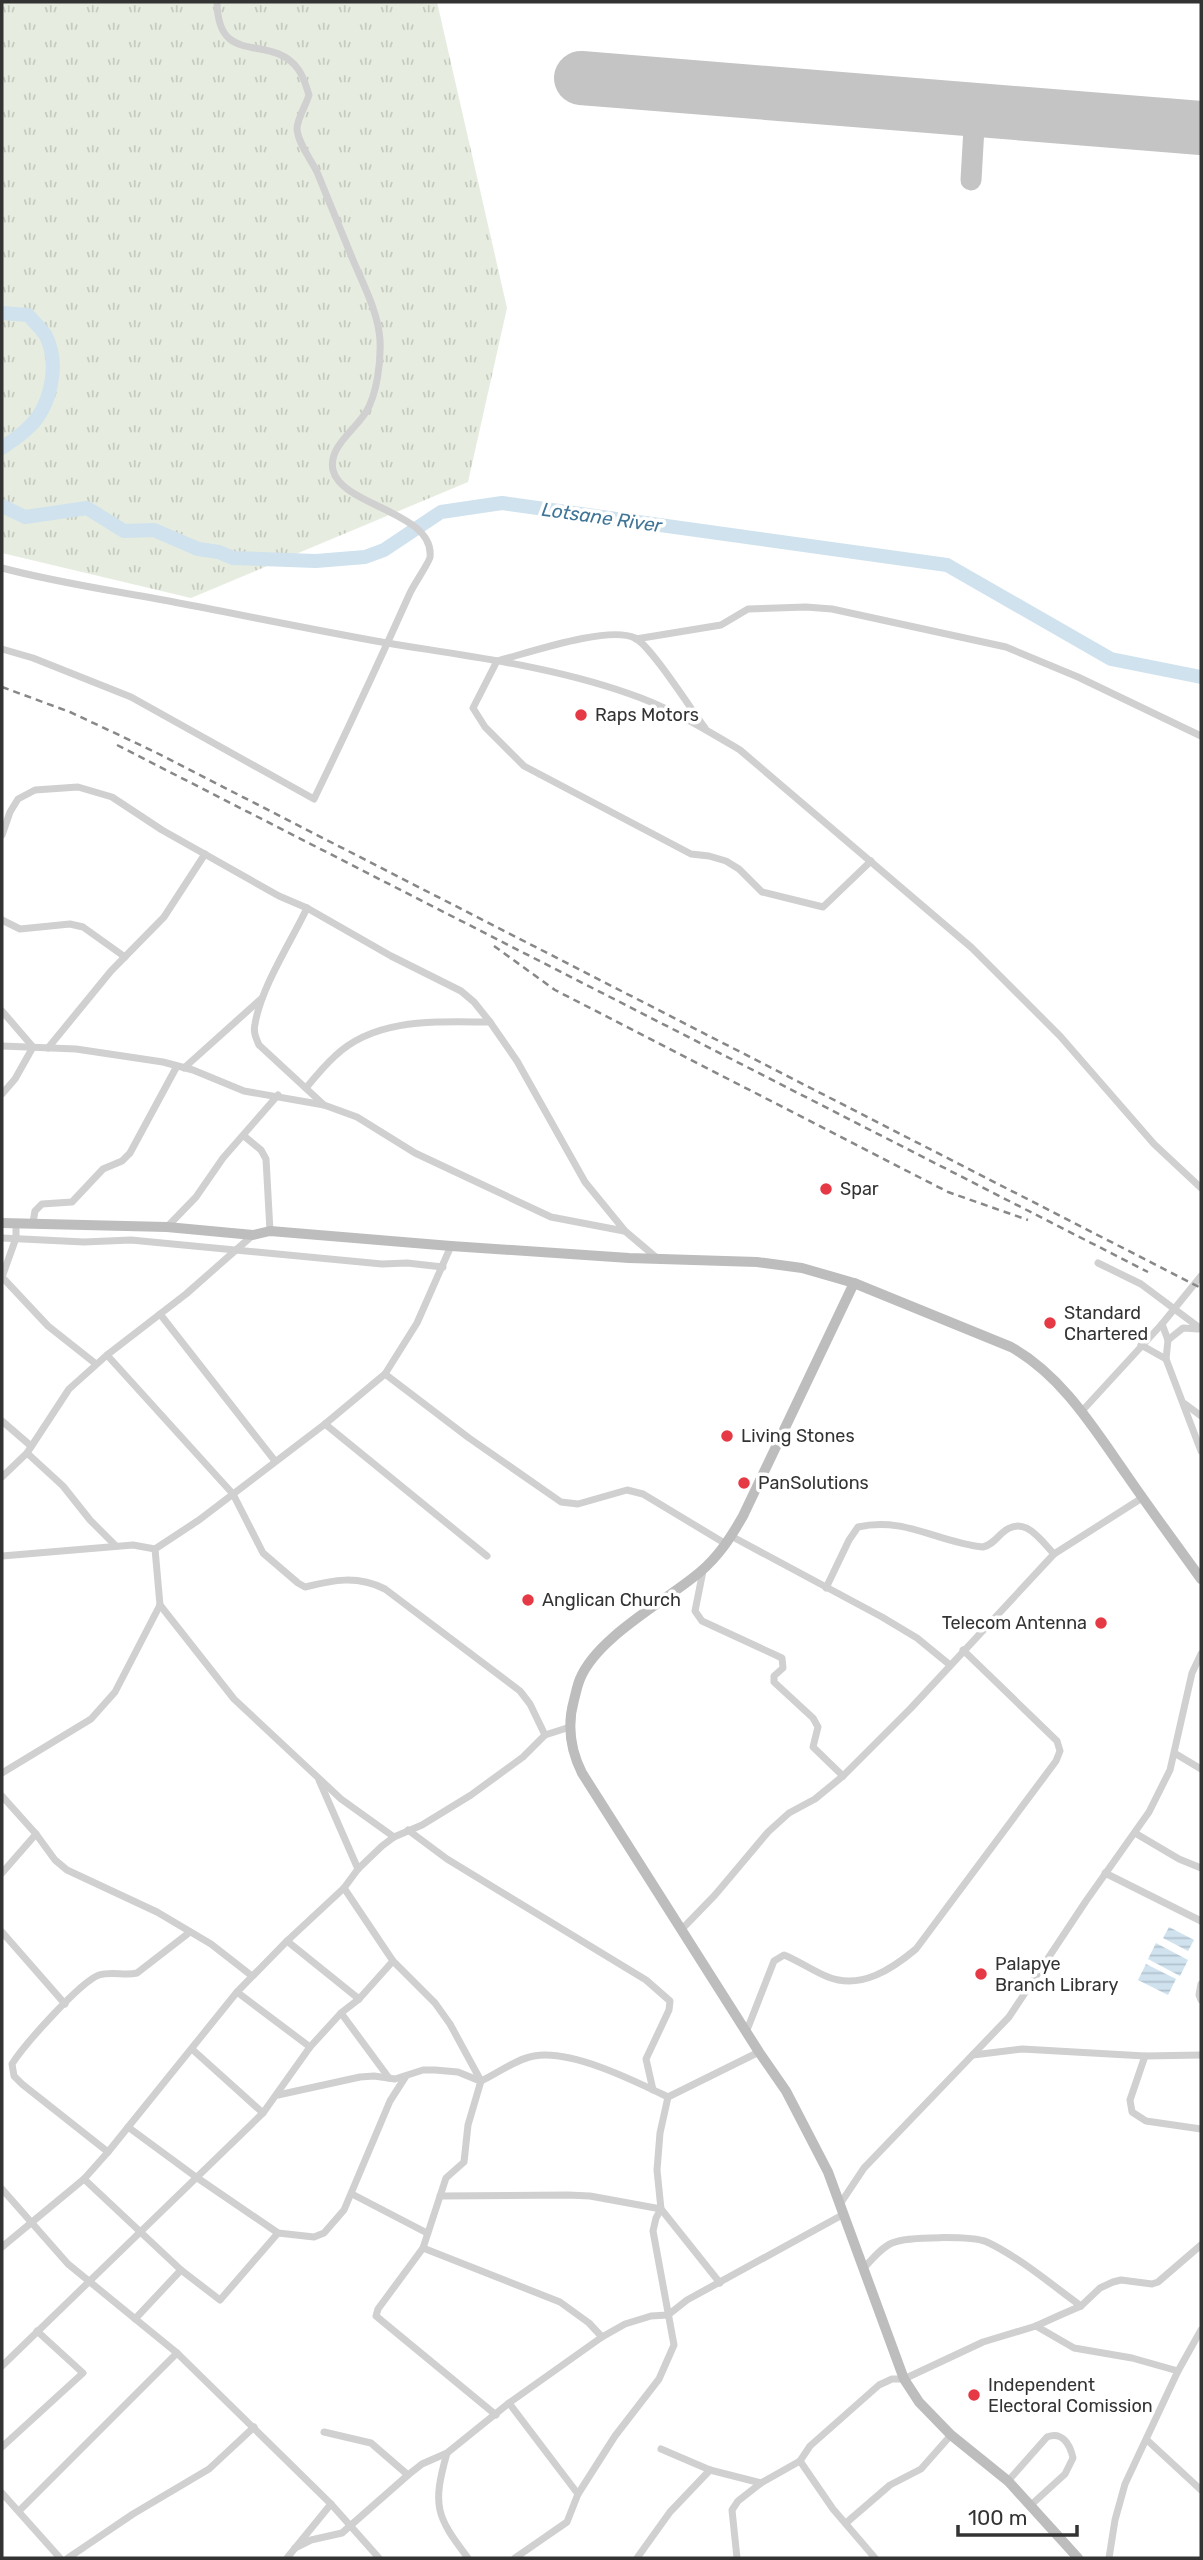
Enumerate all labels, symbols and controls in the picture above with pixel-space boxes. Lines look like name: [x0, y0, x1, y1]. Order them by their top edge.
water label: Lotsane River: [540, 498, 664, 537]
place label: Raps Motors: [595, 704, 699, 726]
marker: Raps Motors: [573, 707, 589, 723]
place label: Spar: [840, 1178, 879, 1200]
marker: Spar: [818, 1181, 834, 1197]
place label: Standard Chartered: [1064, 1302, 1148, 1345]
marker: Standard Chartered: [1042, 1315, 1058, 1331]
place label: Living Stones: [741, 1425, 855, 1447]
marker: Living Stones: [719, 1428, 735, 1444]
place label: PanSolutions: [758, 1472, 869, 1494]
marker: PanSolutions: [736, 1475, 752, 1491]
place label: Anglican Church: [542, 1589, 681, 1611]
marker: Anglican Church: [520, 1592, 536, 1608]
place label: Telecom Antenna: [942, 1612, 1087, 1634]
marker: Telecom Antenna: [1093, 1615, 1109, 1631]
place label: Palapye Branch Library: [995, 1953, 1119, 1996]
marker: Palapye Branch Library: [973, 1966, 989, 1982]
place label: Independent Electoral Comission: [988, 2374, 1153, 2417]
marker: Independent Electoral Comission: [966, 2387, 982, 2403]
scale bar: [958, 2494, 1077, 2538]
text: 100 m: [968, 2505, 1027, 2530]

